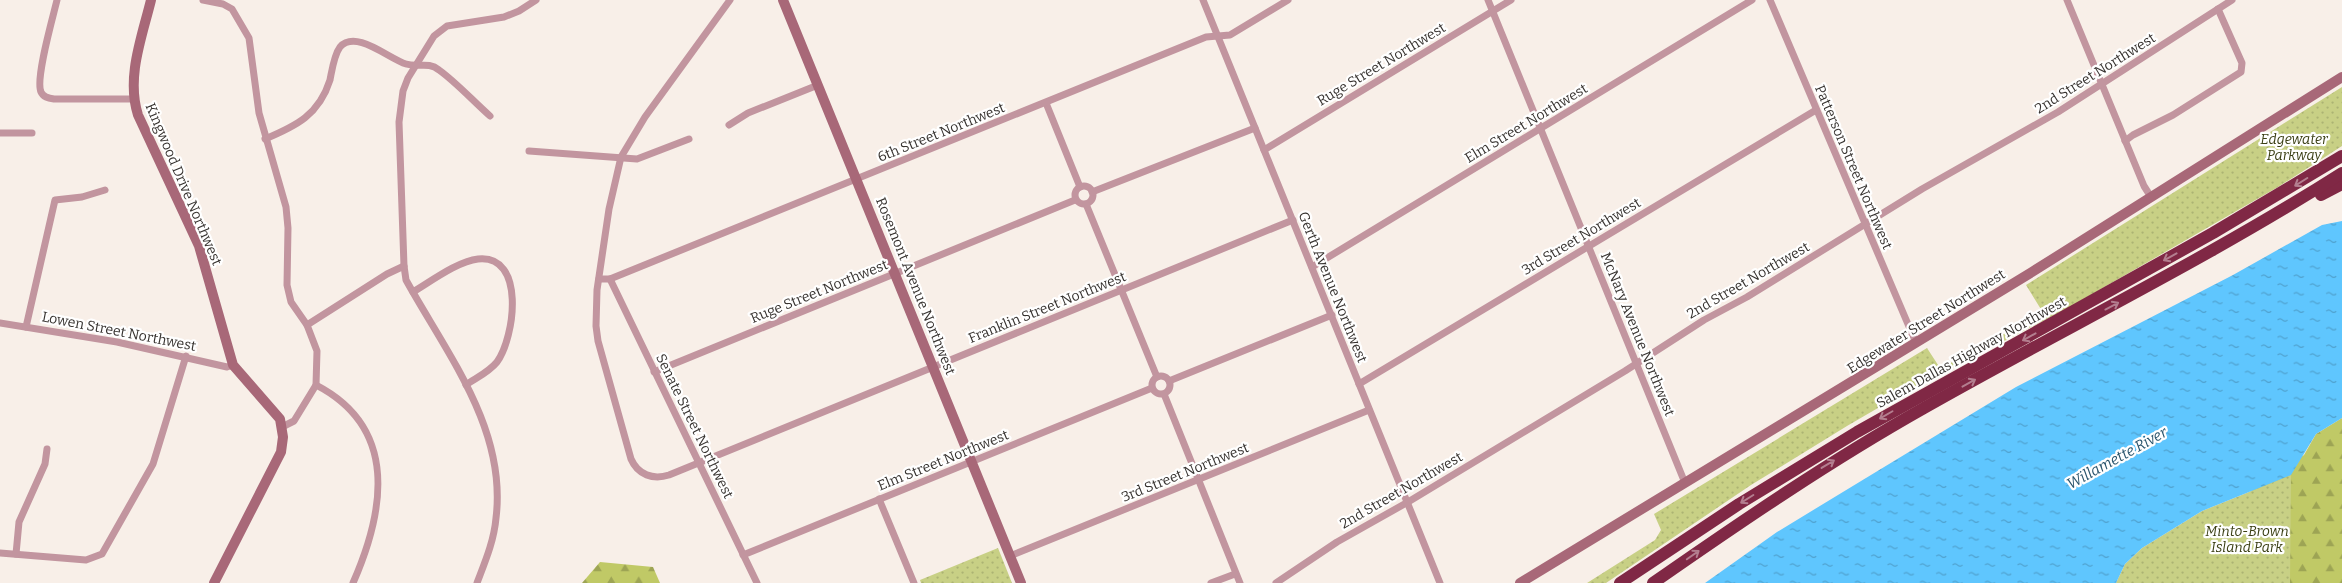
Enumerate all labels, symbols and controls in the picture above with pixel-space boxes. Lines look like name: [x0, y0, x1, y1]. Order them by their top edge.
street label: Ruge Street Northwest: [1314, 19, 1449, 110]
street label: 2nd Street Northwest: [2032, 29, 2159, 117]
street label: Elm Street Northwest: [1462, 80, 1591, 167]
street label: Patterson Street Northwest: [1811, 83, 1896, 252]
street label: 6th Street Northwest: [875, 99, 1007, 166]
street label: Kingwood Drive Northwest: [142, 101, 225, 268]
park label: Edgewater Parkway: [2260, 131, 2329, 164]
one-way arrow: [2294, 177, 2308, 187]
street label: 3rd Street Northwest: [1519, 194, 1644, 279]
street label: Rosemont Avenue Northwest: [872, 195, 959, 378]
street label: Gerth Avenue Northwest: [1294, 209, 1371, 365]
street label: 2nd Street Northwest: [1684, 238, 1813, 322]
street label: McNary Avenue Northwest: [1597, 250, 1678, 419]
one-way arrow: [2164, 253, 2178, 263]
street label: Ruge Street Northwest: [748, 256, 890, 327]
street label: Edgewater Street Northwest: [1844, 266, 2008, 377]
street label: Franklin Street Northwest: [966, 268, 1129, 347]
street label: Salem Dallas Highway Northwest: [1873, 293, 2069, 412]
one-way arrow: [2104, 301, 2119, 311]
street label: Lowen Street Northwest: [40, 308, 197, 355]
one-way arrow: [2022, 332, 2036, 342]
street label: Senate Street Northwest: [652, 351, 737, 501]
one-way arrow: [1961, 378, 1976, 387]
one-way arrow: [1880, 411, 1894, 421]
water label: Willamette River: [2064, 423, 2171, 493]
street label: Elm Street Northwest: [875, 426, 1011, 495]
street label: 3rd Street Northwest: [1119, 439, 1251, 506]
street label: 2nd Street Northwest: [1337, 448, 1466, 532]
one-way arrow: [1821, 459, 1835, 469]
one-way arrow: [1741, 494, 1755, 504]
park label: Minto-Brown Island Park: [2205, 523, 2289, 556]
one-way arrow: [1686, 550, 1700, 560]

